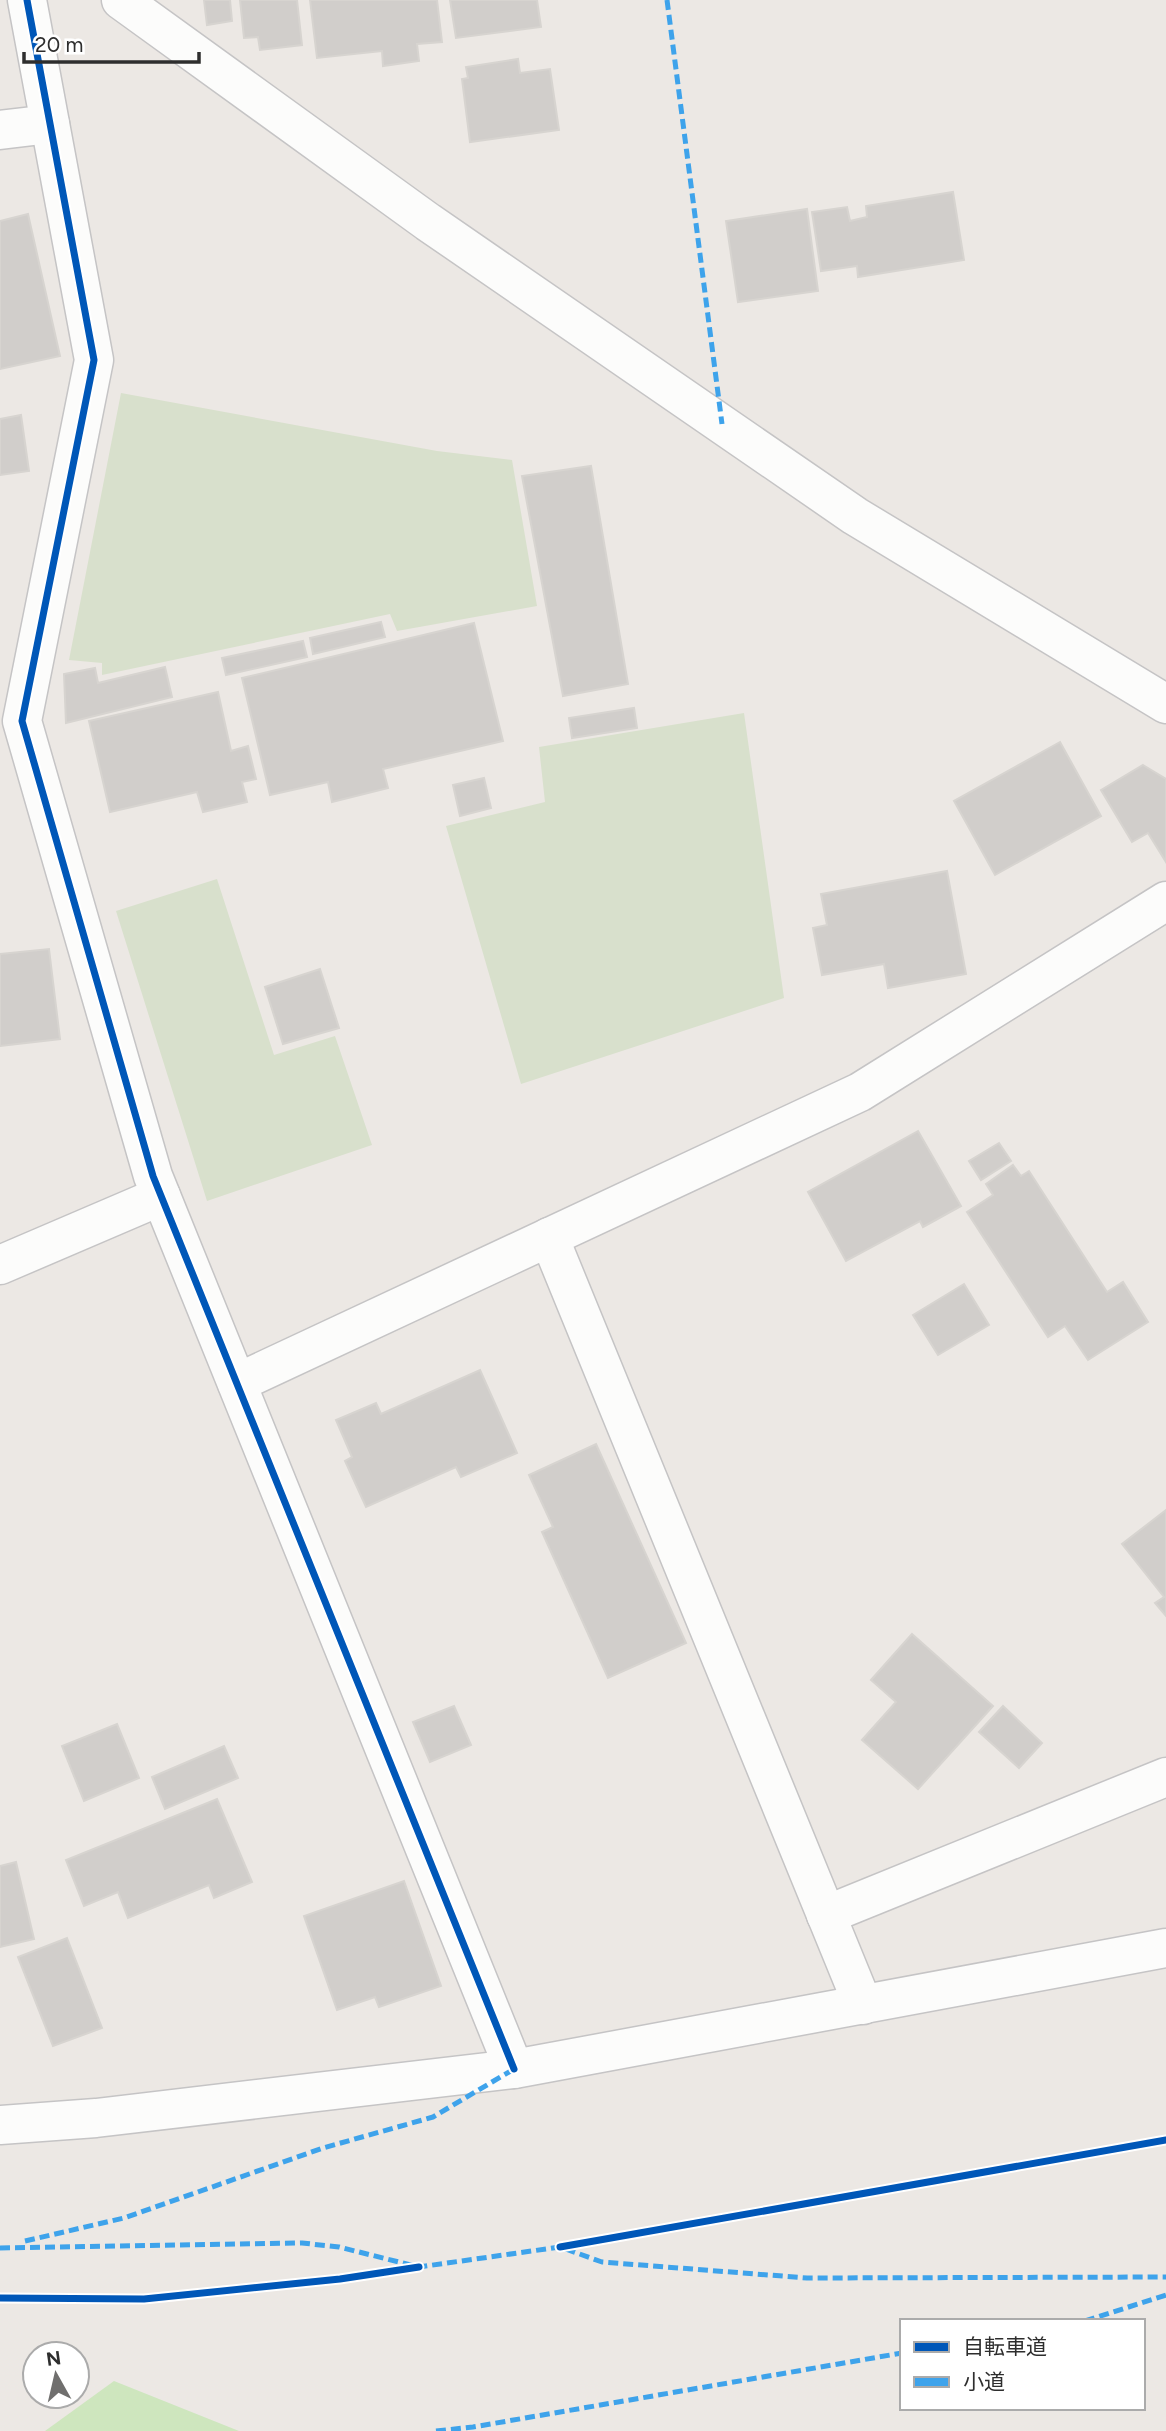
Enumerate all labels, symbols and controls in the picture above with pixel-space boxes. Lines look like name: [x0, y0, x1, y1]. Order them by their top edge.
scale bar: [24, 21, 200, 65]
text: 20 m: [35, 32, 83, 57]
legend: [900, 2319, 1145, 2410]
text: 自転車道: [963, 2334, 1047, 2359]
north arrow: [21, 2340, 91, 2410]
text: N: [45, 2346, 63, 2371]
text: 小道: [963, 2369, 1005, 2394]

